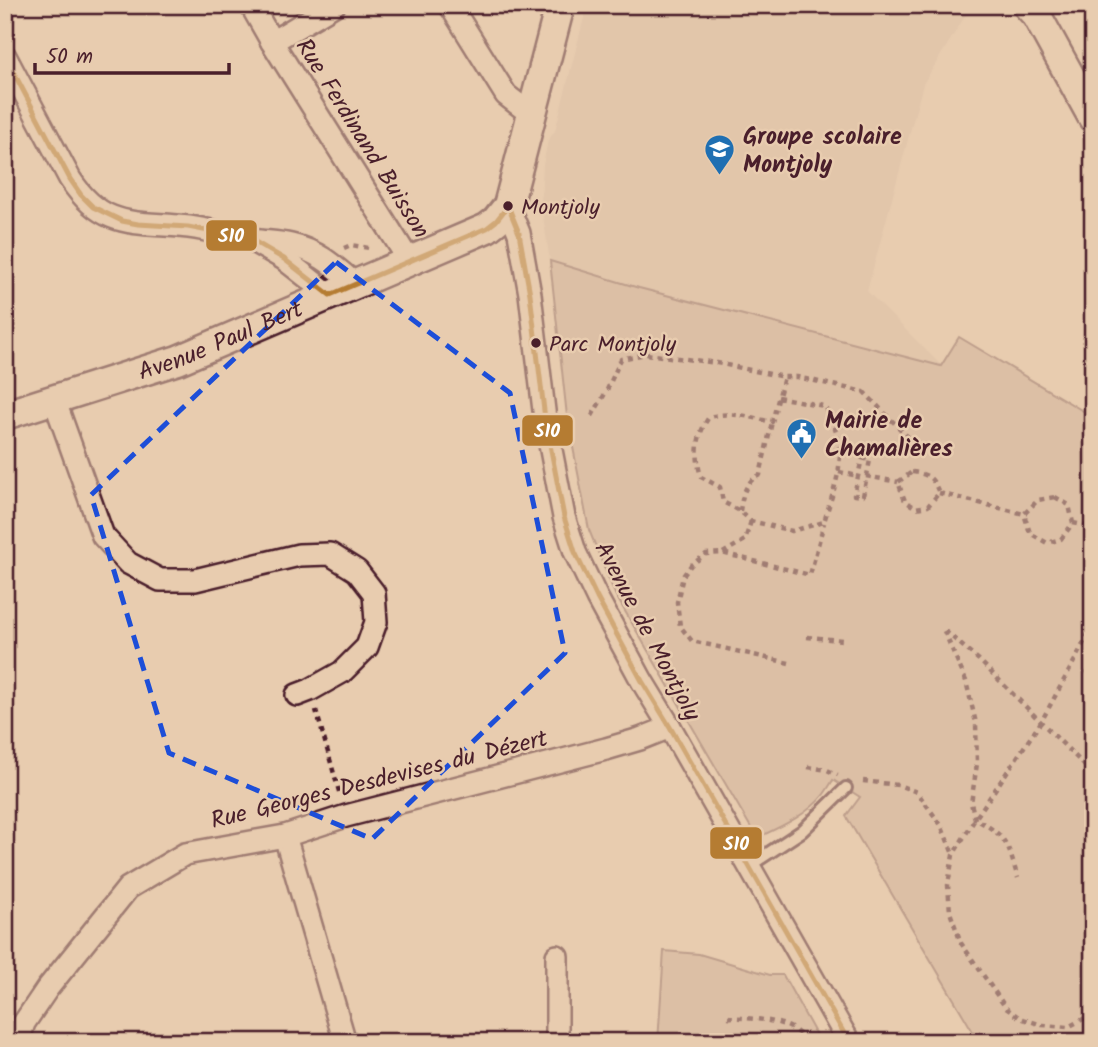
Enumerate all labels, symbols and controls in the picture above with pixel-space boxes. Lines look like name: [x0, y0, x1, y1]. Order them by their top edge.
street label: Rue Ferdinand Buisson: [284, 31, 439, 247]
scale bar: [35, 32, 229, 76]
text: 50 m: [46, 41, 93, 74]
place label: Groupe scolaire Montjoly: [743, 118, 902, 185]
school or university icon: Groupe scolaire Montjoly: [703, 133, 737, 177]
place label: Montjoly: [521, 191, 601, 226]
marker: Montjoly: [501, 199, 515, 213]
line badge: S10: [205, 219, 258, 252]
text: S10: [218, 222, 244, 252]
street label: Avenue Paul Bert: [133, 291, 310, 392]
place label: Parc Montjoly: [549, 328, 677, 363]
marker: Parc Montjoly: [529, 336, 543, 350]
place label: Mairie de Chamalières: [825, 402, 953, 469]
line badge: S10: [521, 414, 574, 447]
text: S10: [534, 417, 560, 447]
public building icon: Mairie de Chamalières: [785, 417, 819, 461]
street label: Avenue de Montjoly: [583, 535, 711, 729]
street label: Rue Georges Desdevises du Dézert: [207, 720, 553, 841]
line badge: S10: [709, 826, 763, 860]
text: S10: [723, 830, 749, 860]

